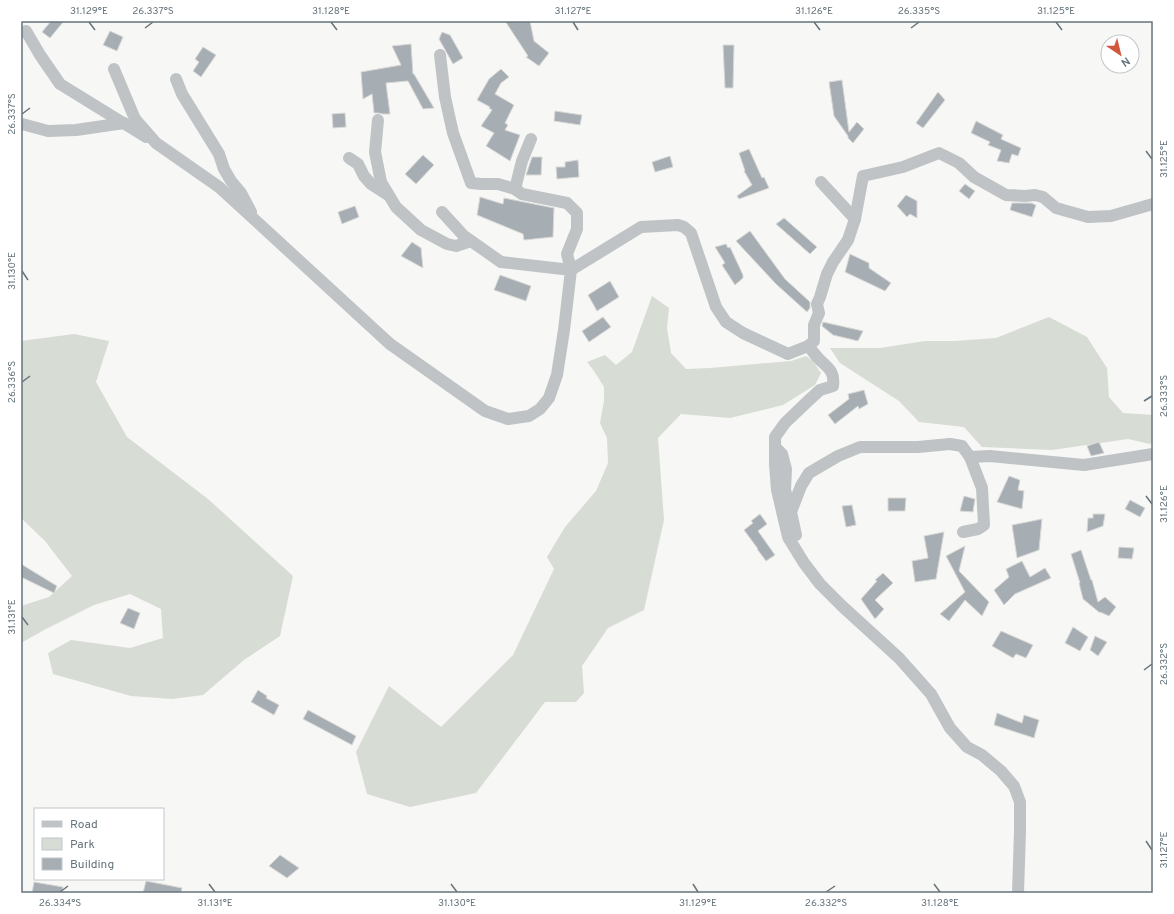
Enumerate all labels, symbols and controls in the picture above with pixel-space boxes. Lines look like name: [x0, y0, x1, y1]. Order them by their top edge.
text: 31.129°E: [70, 5, 108, 18]
text: 26.337°S: [132, 5, 174, 18]
text: 31.128°E: [312, 5, 350, 18]
text: 31.127°E: [555, 5, 591, 18]
text: 31.126°E: [795, 5, 833, 18]
text: 26.335°S: [898, 5, 940, 18]
text: 31.125°E: [1037, 5, 1075, 18]
north arrow: [1100, 34, 1140, 74]
text: N: [1118, 53, 1132, 69]
text: 26.337°S: [6, 93, 19, 135]
text: 31.125°E: [1158, 140, 1171, 178]
text: 31.130°E: [6, 252, 19, 290]
text: 26.336°S: [6, 361, 19, 403]
text: 26.333°S: [1158, 375, 1171, 417]
text: 31.126°E: [1158, 485, 1171, 523]
text: 31.131°E: [6, 599, 19, 635]
text: 26.332°S: [1158, 643, 1171, 685]
legend: [34, 808, 164, 880]
text: Road: [70, 817, 98, 833]
text: 31.127°E: [1158, 832, 1171, 868]
text: Park: [70, 837, 95, 853]
text: Building: [70, 857, 114, 873]
text: 26.334°S: [39, 897, 81, 910]
text: 31.131°E: [197, 897, 233, 910]
text: 31.130°E: [438, 897, 476, 910]
text: 31.129°E: [679, 897, 717, 910]
text: 26.332°S: [805, 897, 847, 910]
text: 31.128°E: [921, 897, 959, 910]

